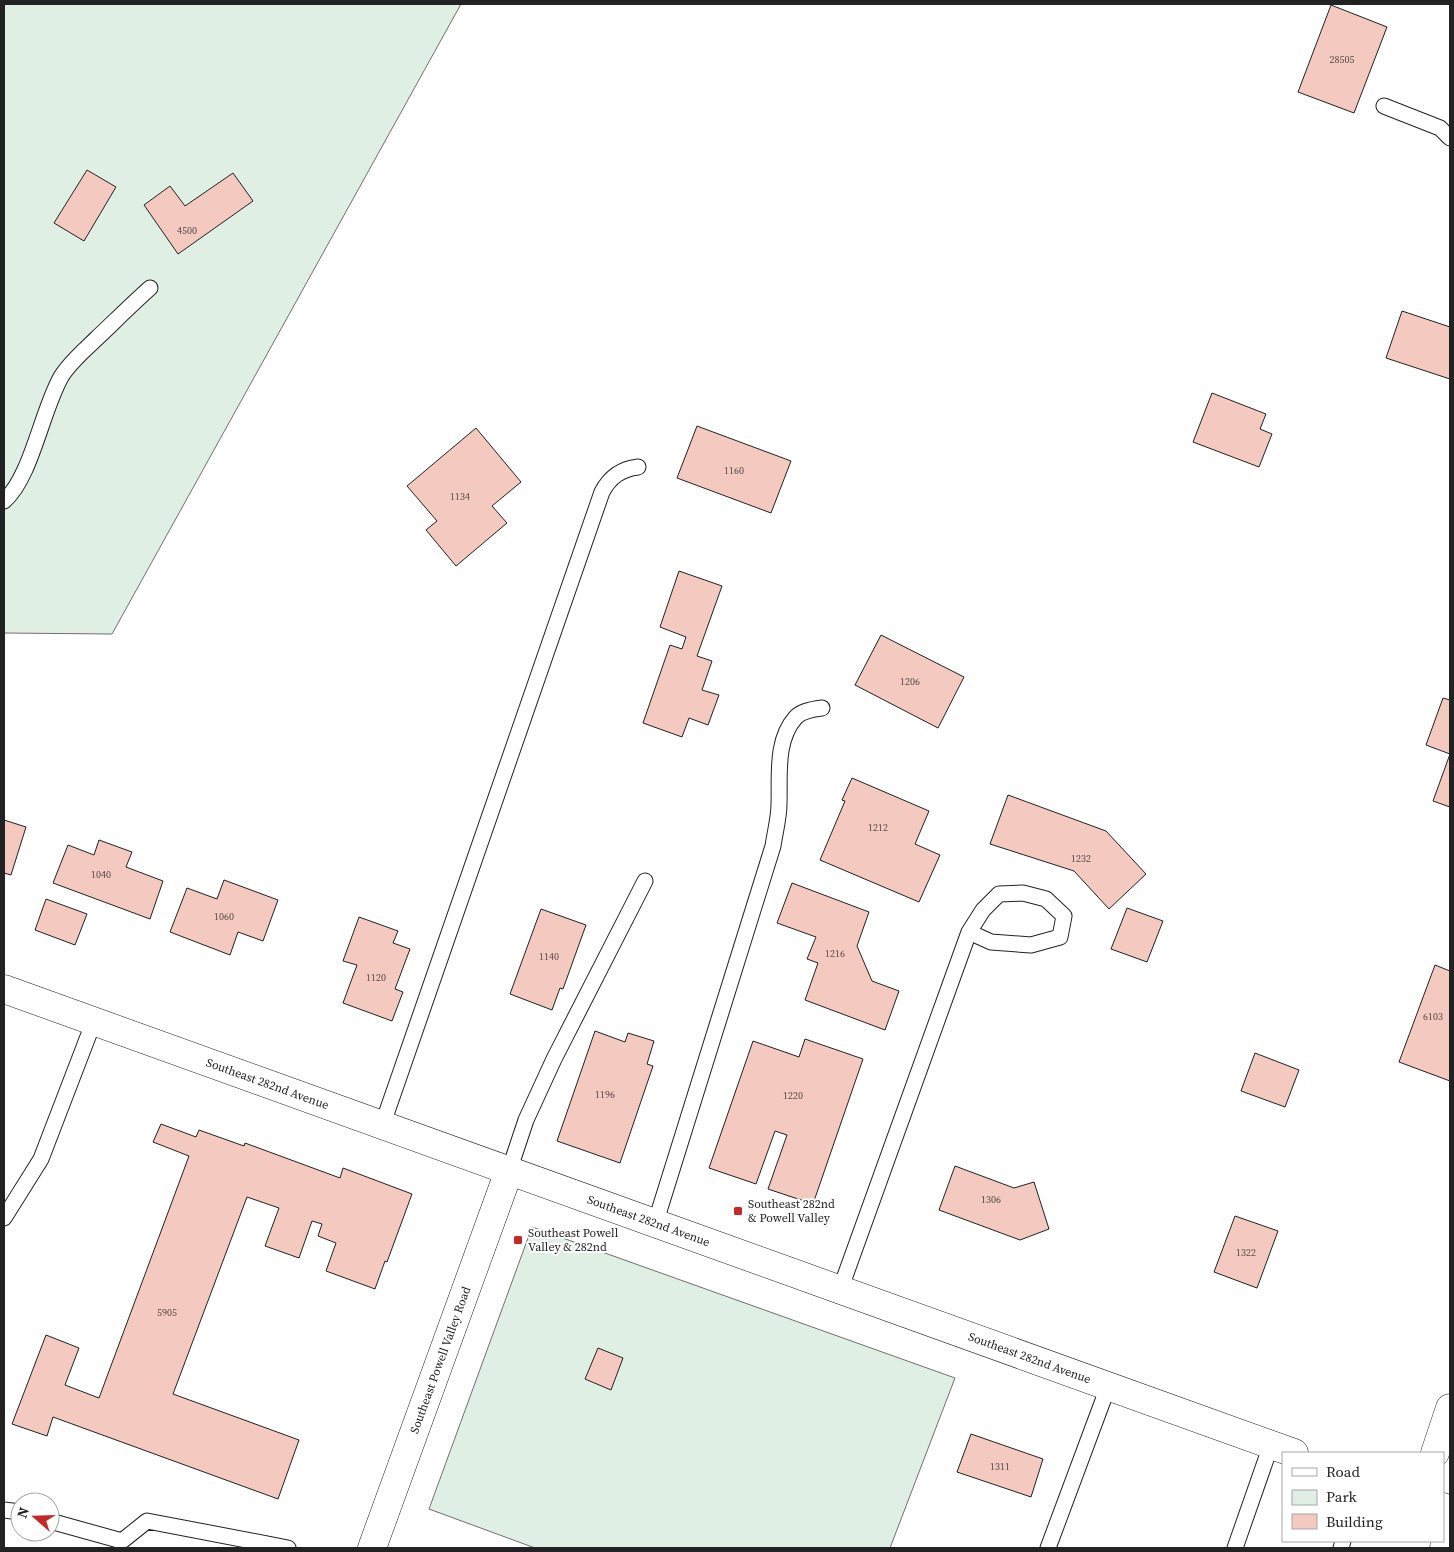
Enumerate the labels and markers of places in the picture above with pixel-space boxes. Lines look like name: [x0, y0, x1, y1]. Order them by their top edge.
place label: Southeast 282nd & Powell Valley: [748, 1196, 835, 1226]
marker: Southeast 282nd & Powell Valley: [732, 1205, 744, 1217]
place label: Southeast Powell Valley & 282nd: [528, 1225, 619, 1255]
marker: Southeast Powell Valley & 282nd: [512, 1234, 524, 1246]

